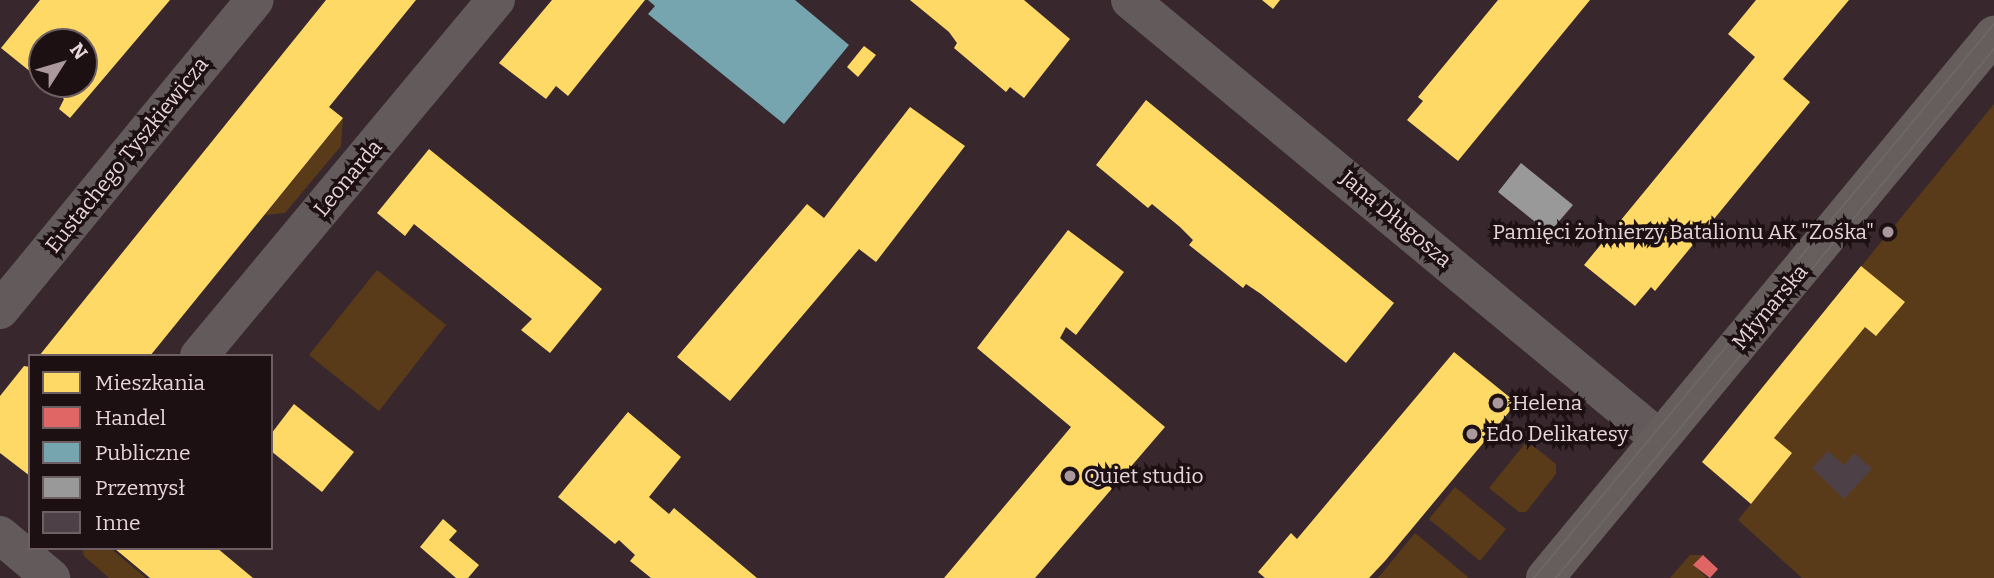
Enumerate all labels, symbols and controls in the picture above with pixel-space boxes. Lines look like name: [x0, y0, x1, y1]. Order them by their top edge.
north arrow: [28, 28, 98, 98]
text: N: [65, 38, 92, 64]
street label: Eustachego Tyszkiewicza: [40, 52, 214, 258]
street label: Leonarda: [309, 135, 387, 221]
street label: Jana Długosza: [1335, 165, 1457, 273]
place label: Pamięci żołnierzy Batalionu AK "Zośka": [1493, 219, 1874, 245]
marker: Pamięci żołnierzy Batalionu AK "Zośka": [1880, 224, 1896, 240]
street label: Młynarska: [1727, 259, 1813, 355]
legend: [28, 354, 273, 550]
text: Mieszkania: [95, 370, 205, 396]
place label: Helena: [1512, 390, 1582, 416]
marker: Helena: [1490, 395, 1506, 411]
text: Handel: [95, 405, 166, 431]
place label: Edo Delikatesy: [1486, 421, 1629, 447]
marker: Edo Delikatesy: [1464, 426, 1480, 442]
text: Publiczne: [95, 440, 190, 466]
place label: Quiet studio: [1084, 463, 1204, 489]
marker: Quiet studio: [1062, 468, 1078, 484]
text: Przemysł: [95, 475, 185, 501]
text: Inne: [95, 510, 140, 536]

